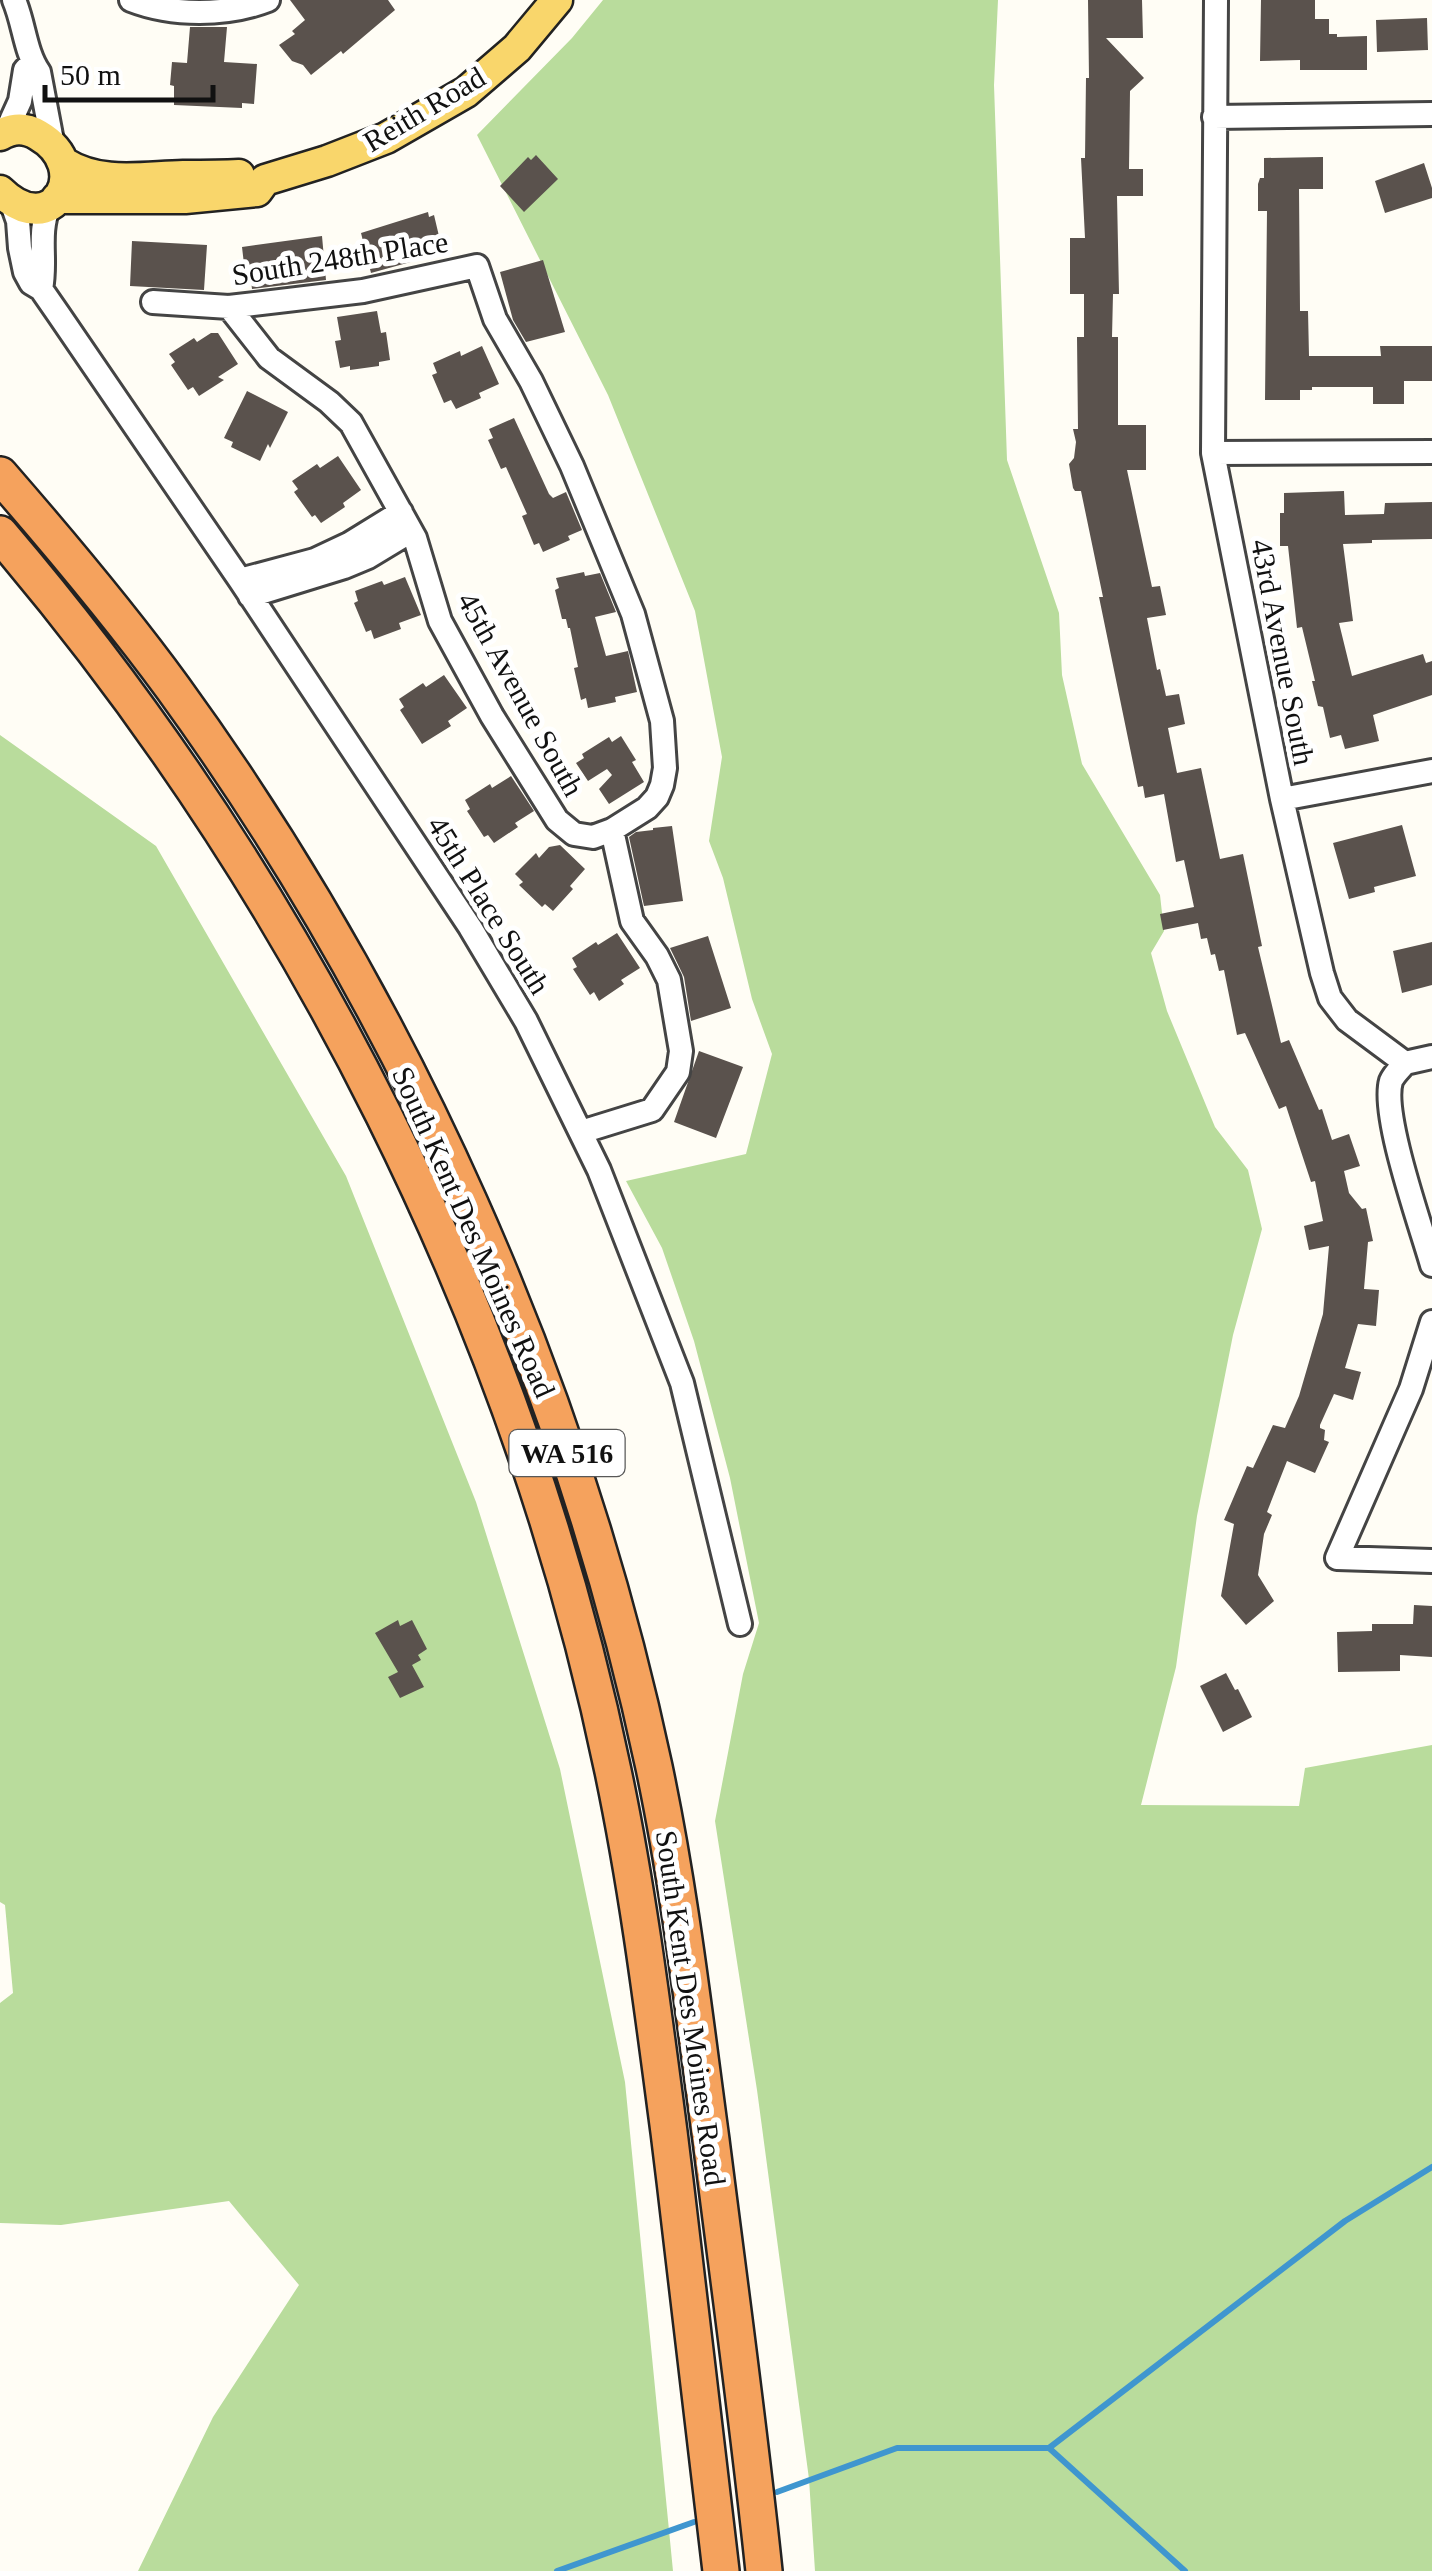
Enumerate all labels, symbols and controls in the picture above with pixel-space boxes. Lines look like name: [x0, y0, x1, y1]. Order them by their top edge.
scale bar: [45, 40, 212, 102]
text: 50 m: [60, 58, 121, 91]
street label: Reith Road: [357, 60, 491, 158]
street label: South 248th Place: [230, 225, 450, 291]
street label: 43rd Avenue South: [1245, 536, 1321, 768]
street label: 45th Avenue South: [451, 586, 591, 802]
street label: 45th Place South: [421, 810, 557, 1000]
street label: South Kent Des Moines Road: [386, 1062, 562, 1402]
road number: WA 516: [510, 1430, 624, 1476]
street label: South Kent Des Moines Road: [650, 1828, 732, 2188]

